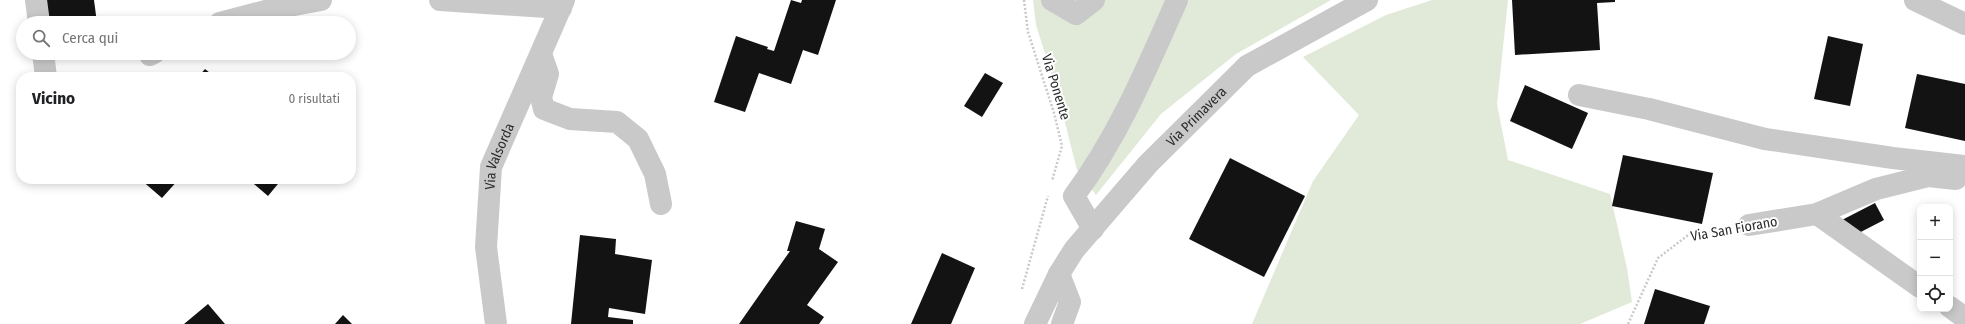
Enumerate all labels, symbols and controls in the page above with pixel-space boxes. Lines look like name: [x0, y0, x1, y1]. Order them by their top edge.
search box: [16, 16, 356, 60]
icon: search: [30, 27, 52, 49]
text: Cerca qui: [62, 29, 118, 47]
street label: Via Ponente: [1038, 52, 1074, 122]
street label: Via Primavera: [1162, 83, 1230, 150]
text: Vicino: [32, 88, 75, 109]
text: 0 risultati: [289, 91, 340, 106]
street label: Via Valsorda: [481, 120, 518, 190]
map controls: [1917, 204, 1953, 312]
button: +: [1917, 204, 1953, 240]
street label: Via San Fiorano: [1689, 213, 1779, 245]
button: −: [1917, 240, 1953, 276]
button: locate: [1917, 276, 1953, 312]

